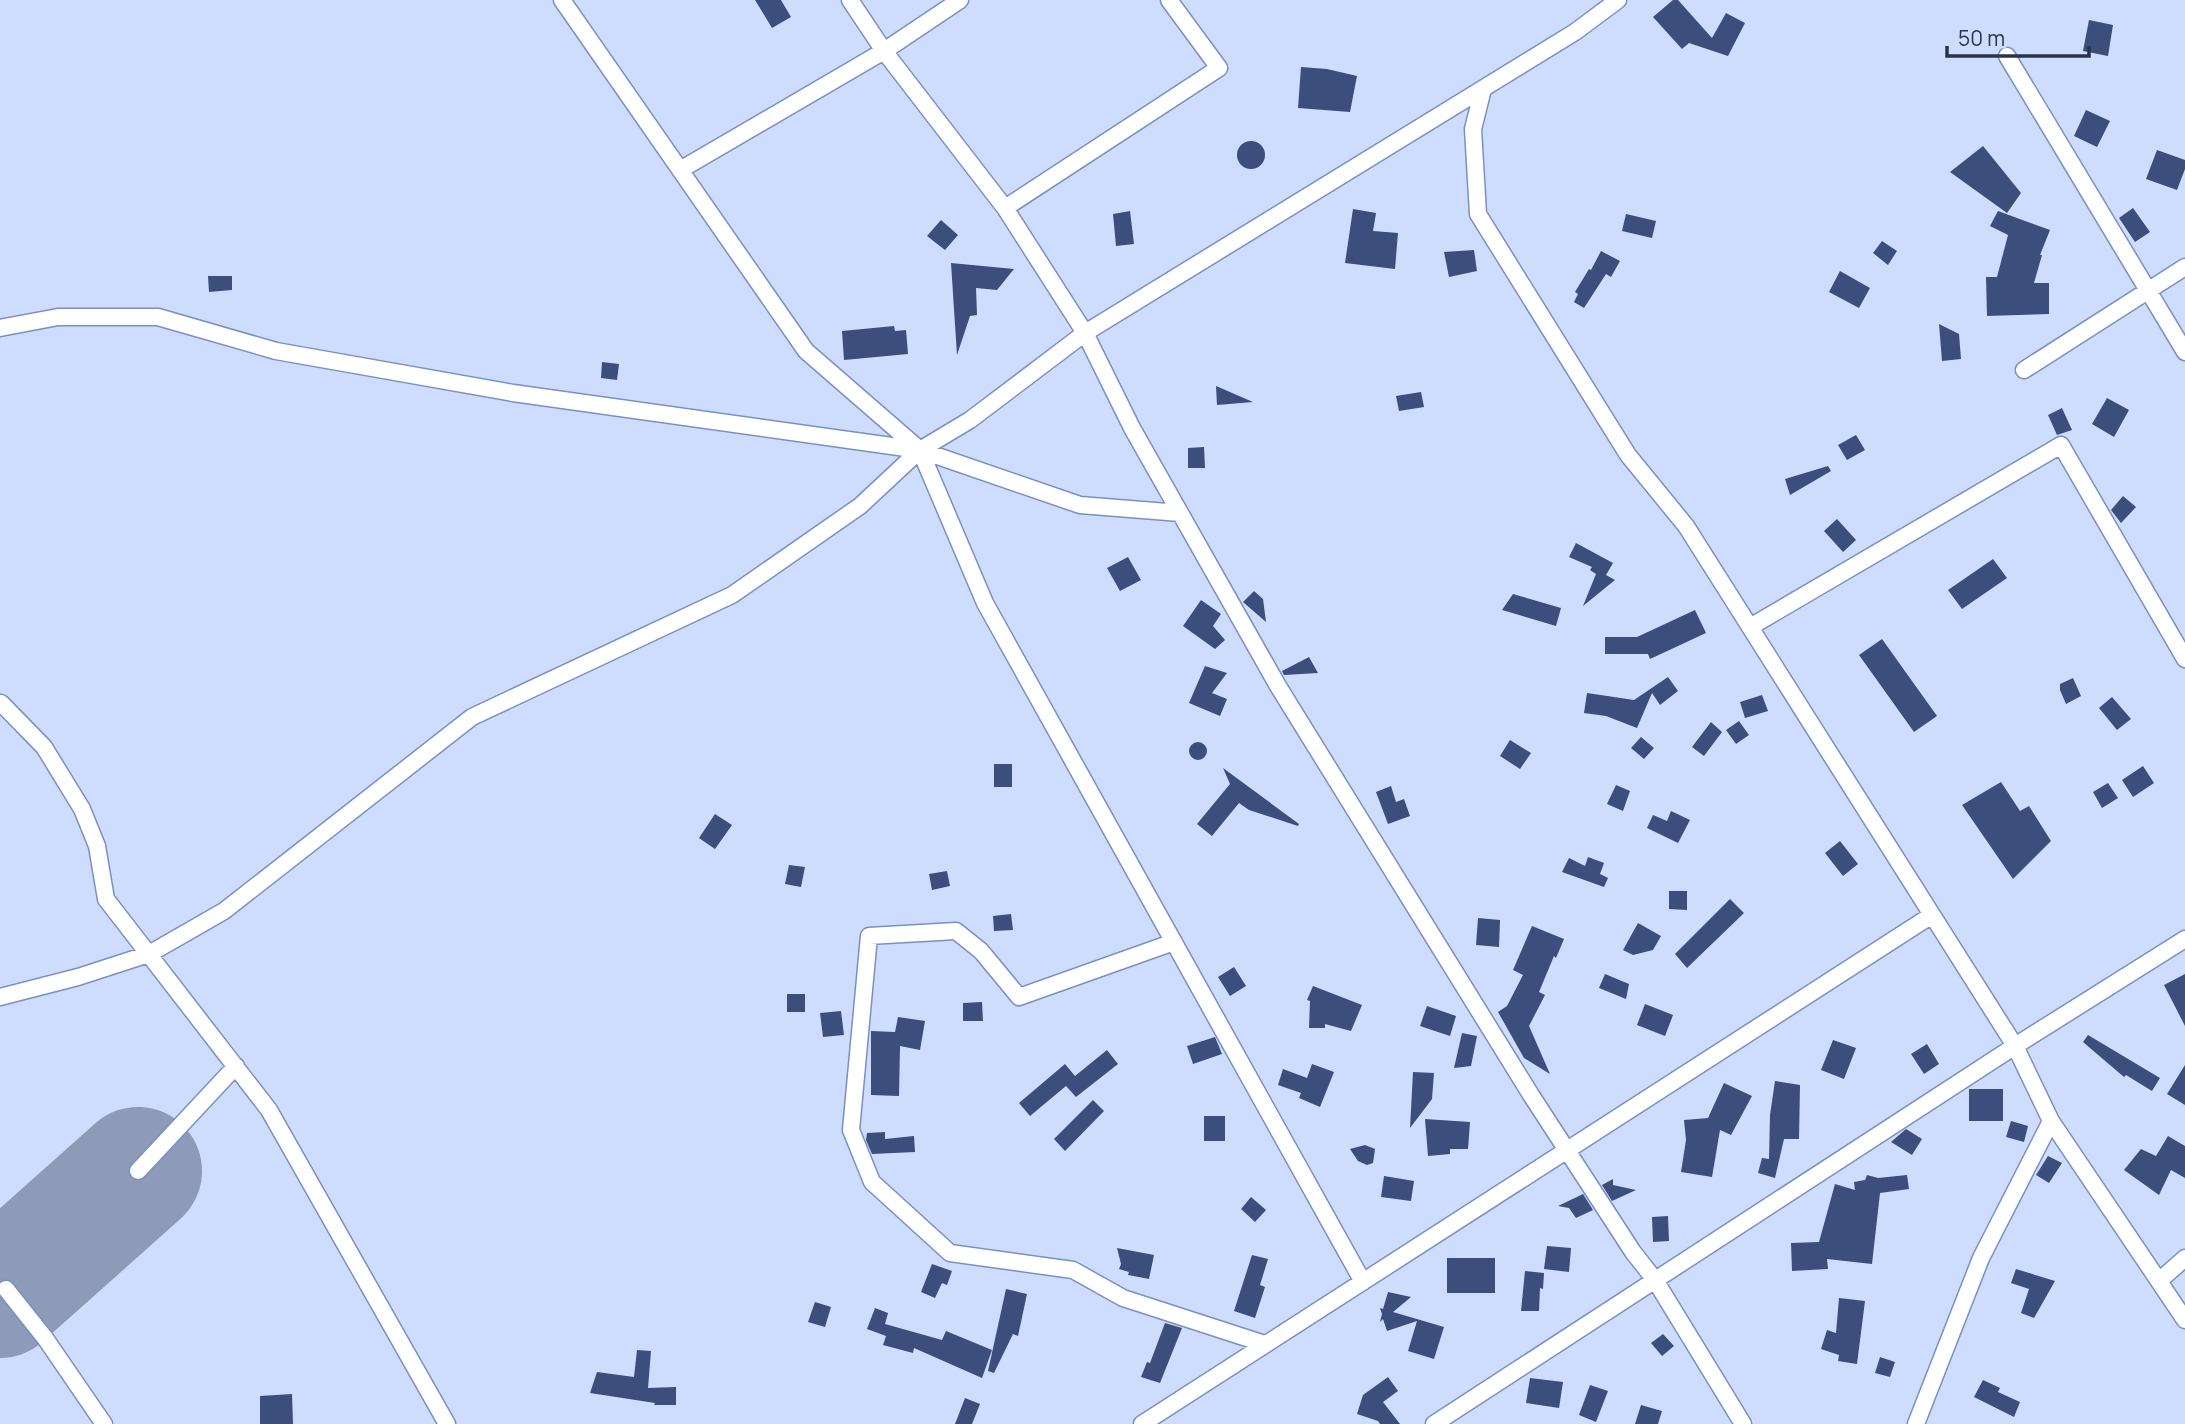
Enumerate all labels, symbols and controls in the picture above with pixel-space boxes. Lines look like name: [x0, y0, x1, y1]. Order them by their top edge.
scale bar: [1947, 14, 2089, 58]
text: 50 m: [1958, 24, 2005, 52]

